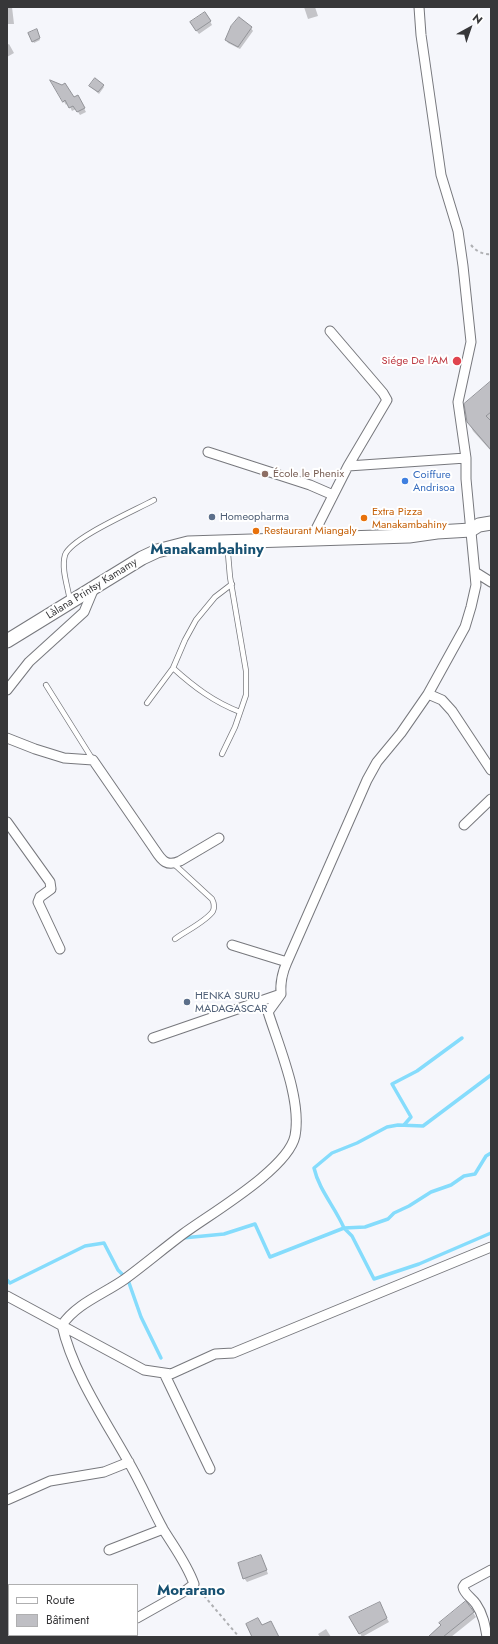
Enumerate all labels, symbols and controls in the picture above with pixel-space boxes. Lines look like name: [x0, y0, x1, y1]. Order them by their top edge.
north arrow: [450, 8, 490, 48]
text: N: [469, 10, 486, 28]
place label: Siége De l'AM: [382, 354, 448, 368]
marker: Siége De l'AM: [451, 355, 463, 367]
place label: École le Phenix: [273, 467, 344, 481]
place label: Coiffure Andrisoa: [413, 468, 455, 494]
marker: École le Phenix: [260, 469, 270, 479]
marker: Coiffure Andrisoa: [400, 476, 410, 486]
place label: Extra Pizza Manakambahiny: [372, 505, 447, 531]
place label: Homeopharma: [220, 510, 289, 524]
marker: Homeopharma: [207, 512, 217, 522]
marker: Extra Pizza Manakambahiny: [359, 513, 369, 523]
place label: Restaurant Miangaly: [264, 524, 357, 538]
marker: Restaurant Miangaly: [251, 526, 261, 536]
district label: Manakambahiny: [150, 541, 264, 559]
street label: Làlana Printsy Kamamy: [44, 556, 140, 622]
place label: HENKA SURU MADAGASCAR: [195, 989, 268, 1015]
marker: HENKA SURU MADAGASCAR: [182, 997, 192, 1007]
district label: Morarano: [157, 1582, 225, 1600]
legend: [8, 1584, 138, 1636]
text: Route: [46, 1591, 75, 1609]
text: Bâtiment: [46, 1611, 89, 1629]

